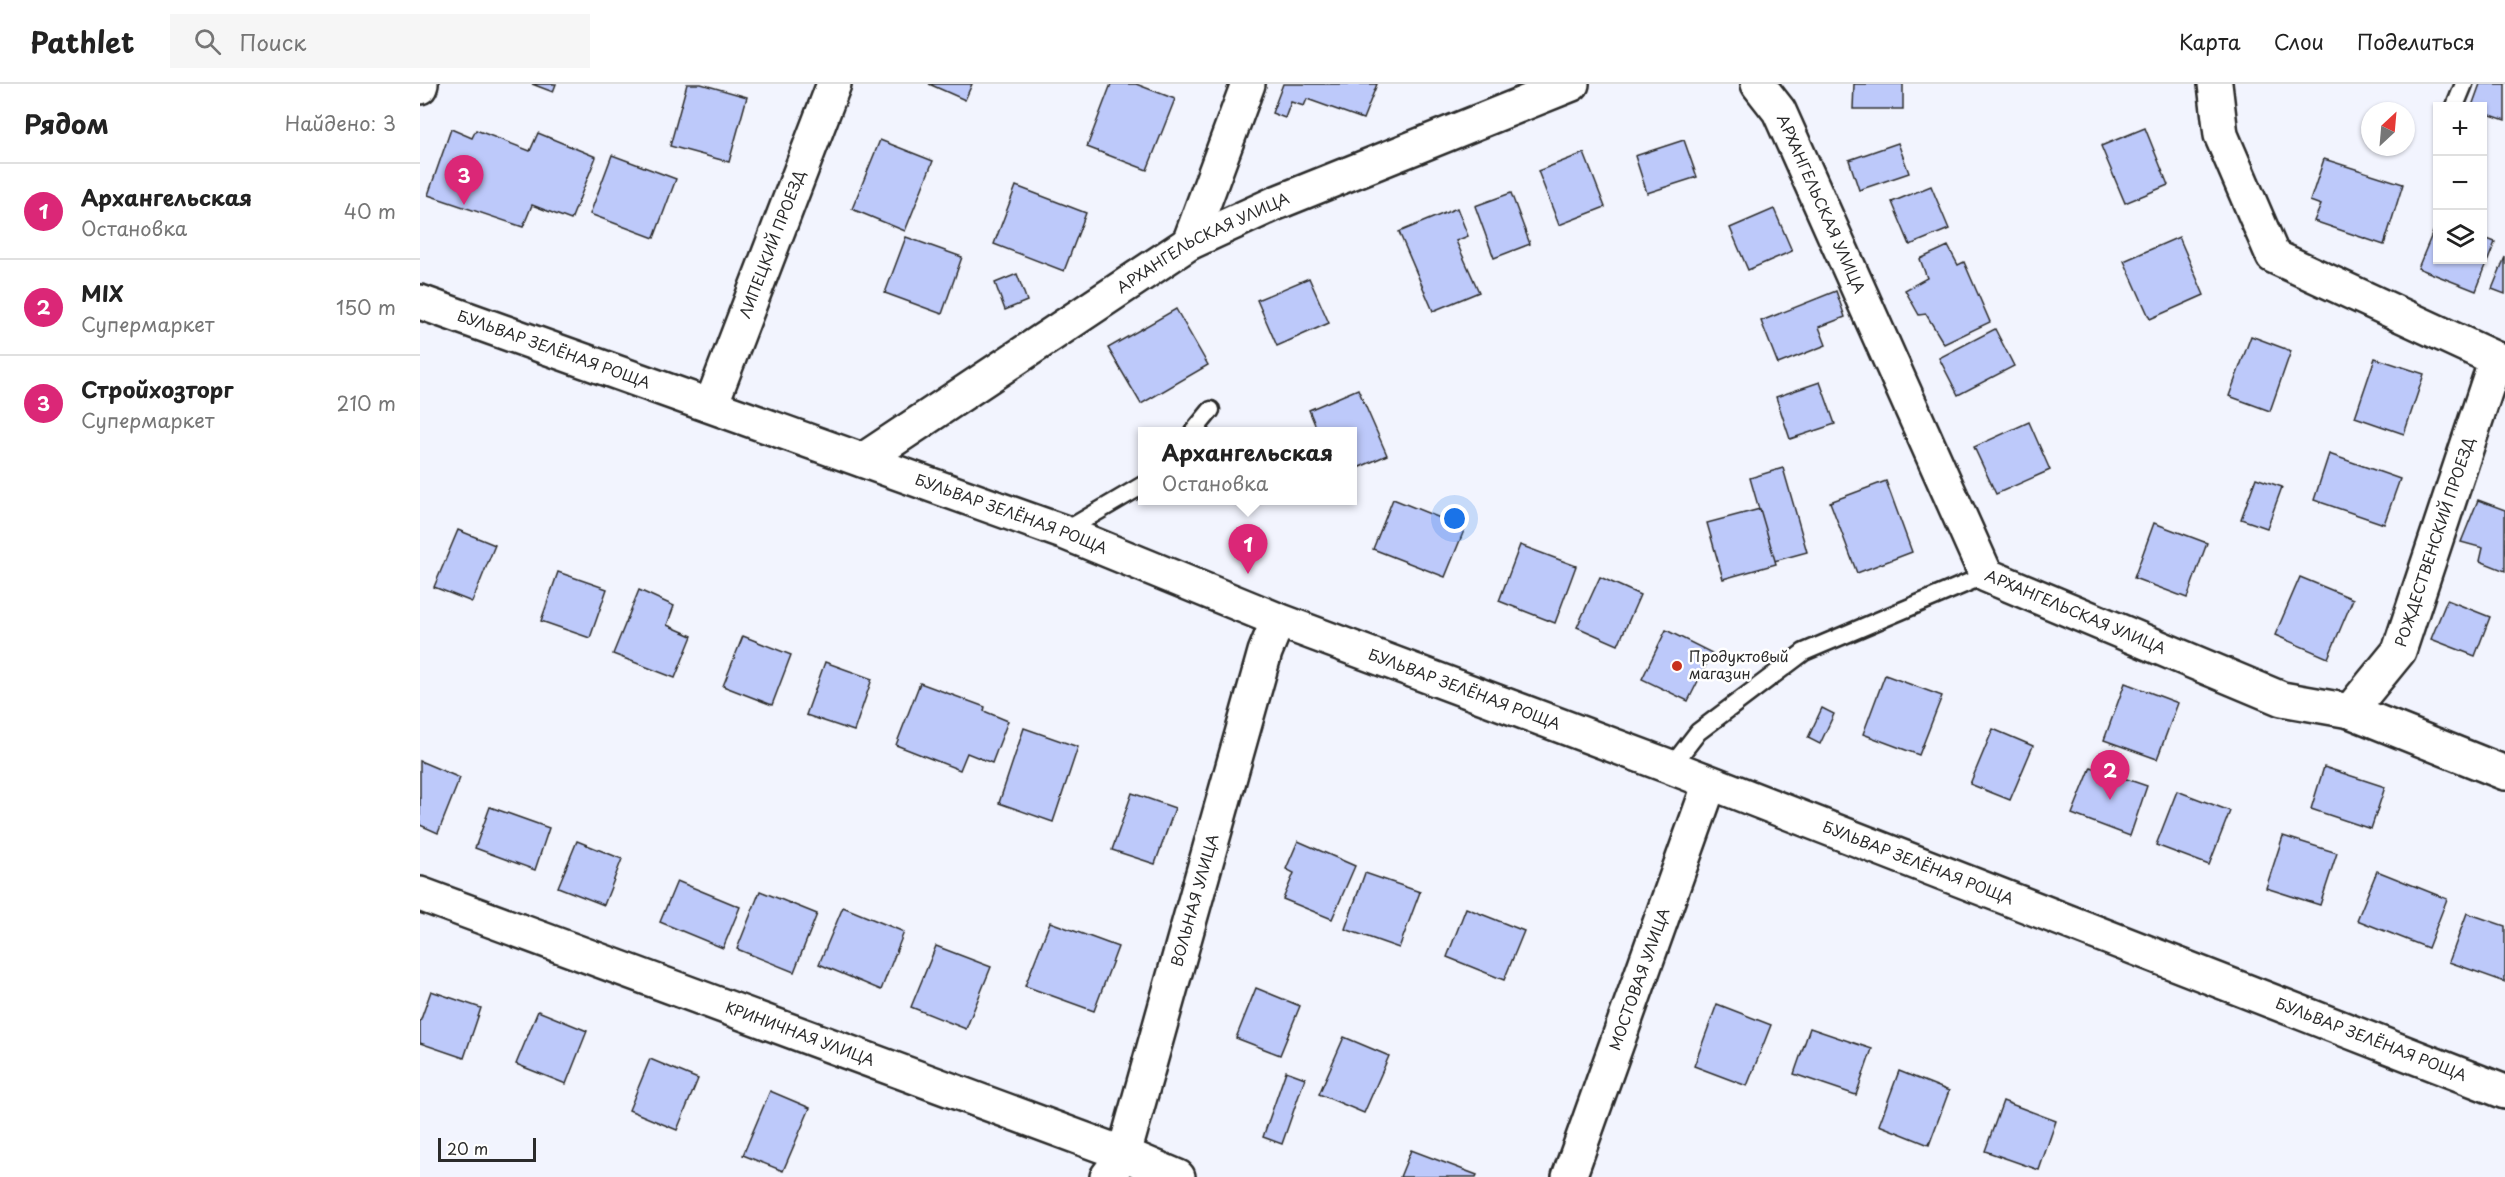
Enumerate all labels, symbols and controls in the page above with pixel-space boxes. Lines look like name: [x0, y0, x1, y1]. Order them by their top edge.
search box: [170, 14, 590, 68]
text: Pathlet: [30, 20, 134, 63]
icon: search: [191, 25, 224, 58]
text: Поиск: [239, 25, 306, 58]
text: Карта: [2179, 25, 2241, 57]
text: Слои: [2274, 25, 2324, 57]
text: Поделиться: [2357, 25, 2475, 57]
north arrow: [2361, 102, 2415, 156]
map controls: [2433, 102, 2487, 264]
button: +: [2433, 102, 2487, 156]
text: Рядом: [24, 104, 109, 143]
text: Найдено: 3: [285, 108, 396, 138]
street label: АРХАНГЕЛЬСКАЯ УЛИЦА: [1772, 110, 1872, 297]
pin: 3: [444, 156, 483, 205]
button: −: [2433, 156, 2487, 210]
street label: ЛИПЕЦКИЙ ПРОЕЗД: [732, 166, 810, 321]
text: Архангельская: [81, 180, 252, 213]
street label: АРХАНГЕЛЬСКАЯ УЛИЦА: [1111, 186, 1292, 298]
text: 1: [39, 196, 48, 226]
text: 40 m: [344, 196, 396, 226]
button: layers: [2433, 210, 2487, 264]
text: Остановка: [81, 213, 187, 243]
text: MIX: [81, 276, 123, 309]
text: 2: [36, 292, 51, 322]
text: 150 m: [336, 292, 396, 322]
street label: БУЛЬВАР ЗЕЛЁНАЯ РОЩА: [455, 303, 654, 393]
text: Супермаркет: [81, 309, 214, 339]
text: Стройхозторг: [81, 372, 233, 405]
text: 3: [37, 388, 50, 418]
text: 210 m: [337, 388, 396, 418]
text: Супермаркет: [81, 405, 214, 435]
popup: [1138, 427, 1357, 505]
street label: РОЖДЕСТВЕНСКИЙ ПРОЕЗД: [2388, 433, 2479, 650]
text: Архангельская: [1162, 435, 1333, 468]
street label: БУЛЬВАР ЗЕЛЁНАЯ РОЩА: [912, 467, 1111, 559]
text: Остановка: [1162, 468, 1268, 498]
your location: [1440, 504, 1469, 533]
pin: 1: [1228, 524, 1268, 574]
street label: АРХАНГЕЛЬСКАЯ УЛИЦА: [1982, 563, 2170, 659]
street label: БУЛЬВАР ЗЕЛЁНАЯ РОЩА: [1365, 642, 1564, 735]
place label: Продуктовый магазин: [1689, 644, 1789, 684]
marker: Продуктовый магазин: [1670, 659, 1684, 673]
pin: 2: [2090, 750, 2130, 800]
street label: БУЛЬВАР ЗЕЛЁНАЯ РОЩА: [1820, 814, 2018, 910]
street label: ВОЛЬНАЯ УЛИЦА: [1164, 831, 1223, 969]
street label: МОСТОВАЯ УЛИЦА: [1602, 904, 1674, 1053]
street label: БУЛЬВАР ЗЕЛЁНАЯ РОЩА: [2273, 991, 2470, 1086]
street label: КРИНИЧНАЯ УЛИЦА: [723, 995, 878, 1071]
scale bar: [438, 1135, 536, 1162]
text: 20 m: [447, 1136, 488, 1160]

